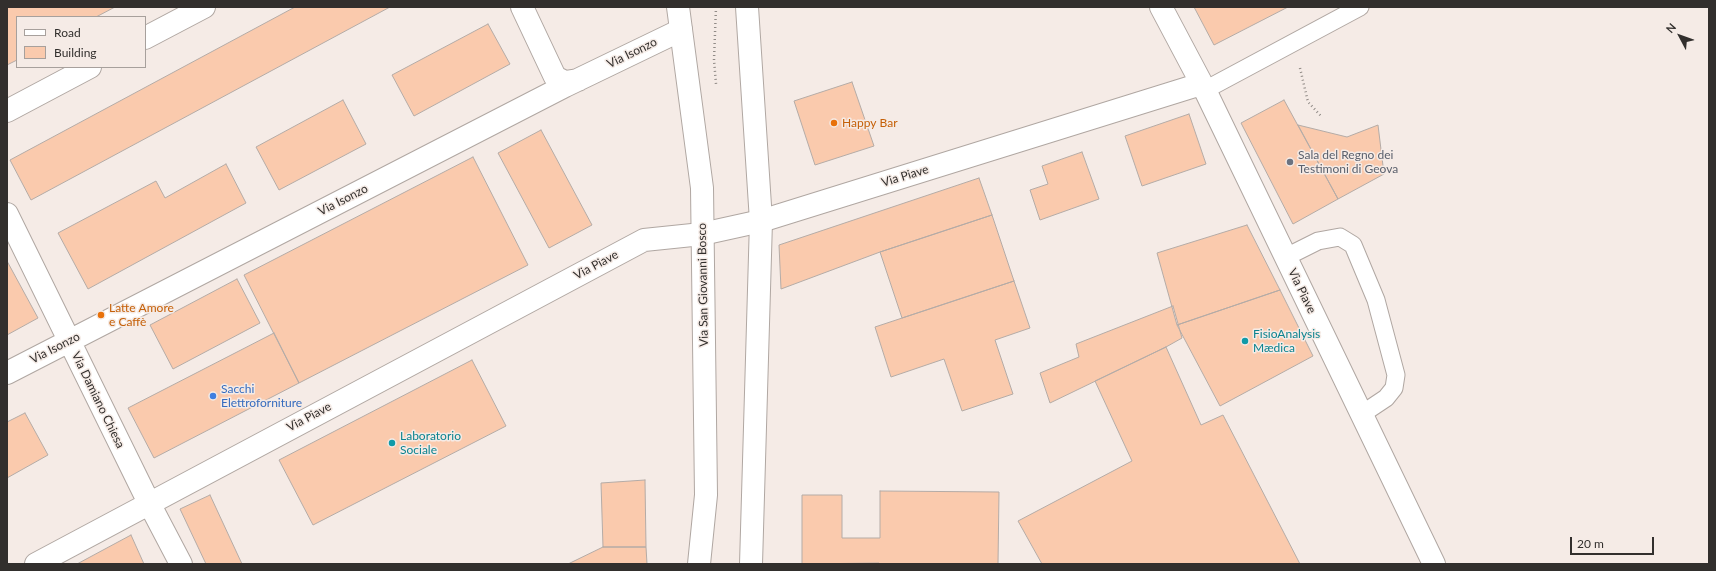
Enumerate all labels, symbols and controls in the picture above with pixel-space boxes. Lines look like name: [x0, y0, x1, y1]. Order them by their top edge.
legend: [16, 16, 146, 68]
north arrow: [1660, 16, 1700, 56]
text: N: [1663, 20, 1678, 35]
text: Road: [54, 25, 81, 40]
street label: Via Isonzo: [605, 35, 659, 71]
text: Building: [54, 45, 97, 60]
place label: Happy Bar: [842, 116, 897, 130]
marker: Happy Bar: [829, 118, 839, 128]
place label: Sala del Regno dei Testimoni di Geova: [1298, 148, 1398, 176]
marker: Sala del Regno dei Testimoni di Geova: [1285, 157, 1295, 167]
street label: Via Piave: [880, 162, 930, 190]
street label: Via Isonzo: [316, 181, 370, 219]
street label: Via San Giovanni Bosco: [695, 223, 711, 347]
street label: Via Piave: [571, 247, 621, 283]
street label: Via Piave: [1285, 266, 1319, 316]
place label: Latte Amore e Caffè: [109, 301, 174, 329]
marker: Latte Amore e Caffè: [96, 310, 106, 320]
place label: FisioAnalysis Mædica: [1253, 327, 1320, 355]
street label: Via Isonzo: [28, 329, 82, 367]
marker: FisioAnalysis Mædica: [1240, 336, 1250, 346]
street label: Via Damiano Chiesa: [68, 350, 128, 450]
place label: Sacchi Elettroforniture: [221, 382, 302, 410]
marker: Sacchi Elettroforniture: [208, 391, 218, 401]
street label: Via Piave: [284, 399, 334, 435]
place label: Laboratorio Sociale: [400, 429, 461, 457]
marker: Laboratorio Sociale: [387, 438, 397, 448]
scale bar: [1572, 529, 1656, 555]
text: 20 m: [1577, 536, 1604, 551]

